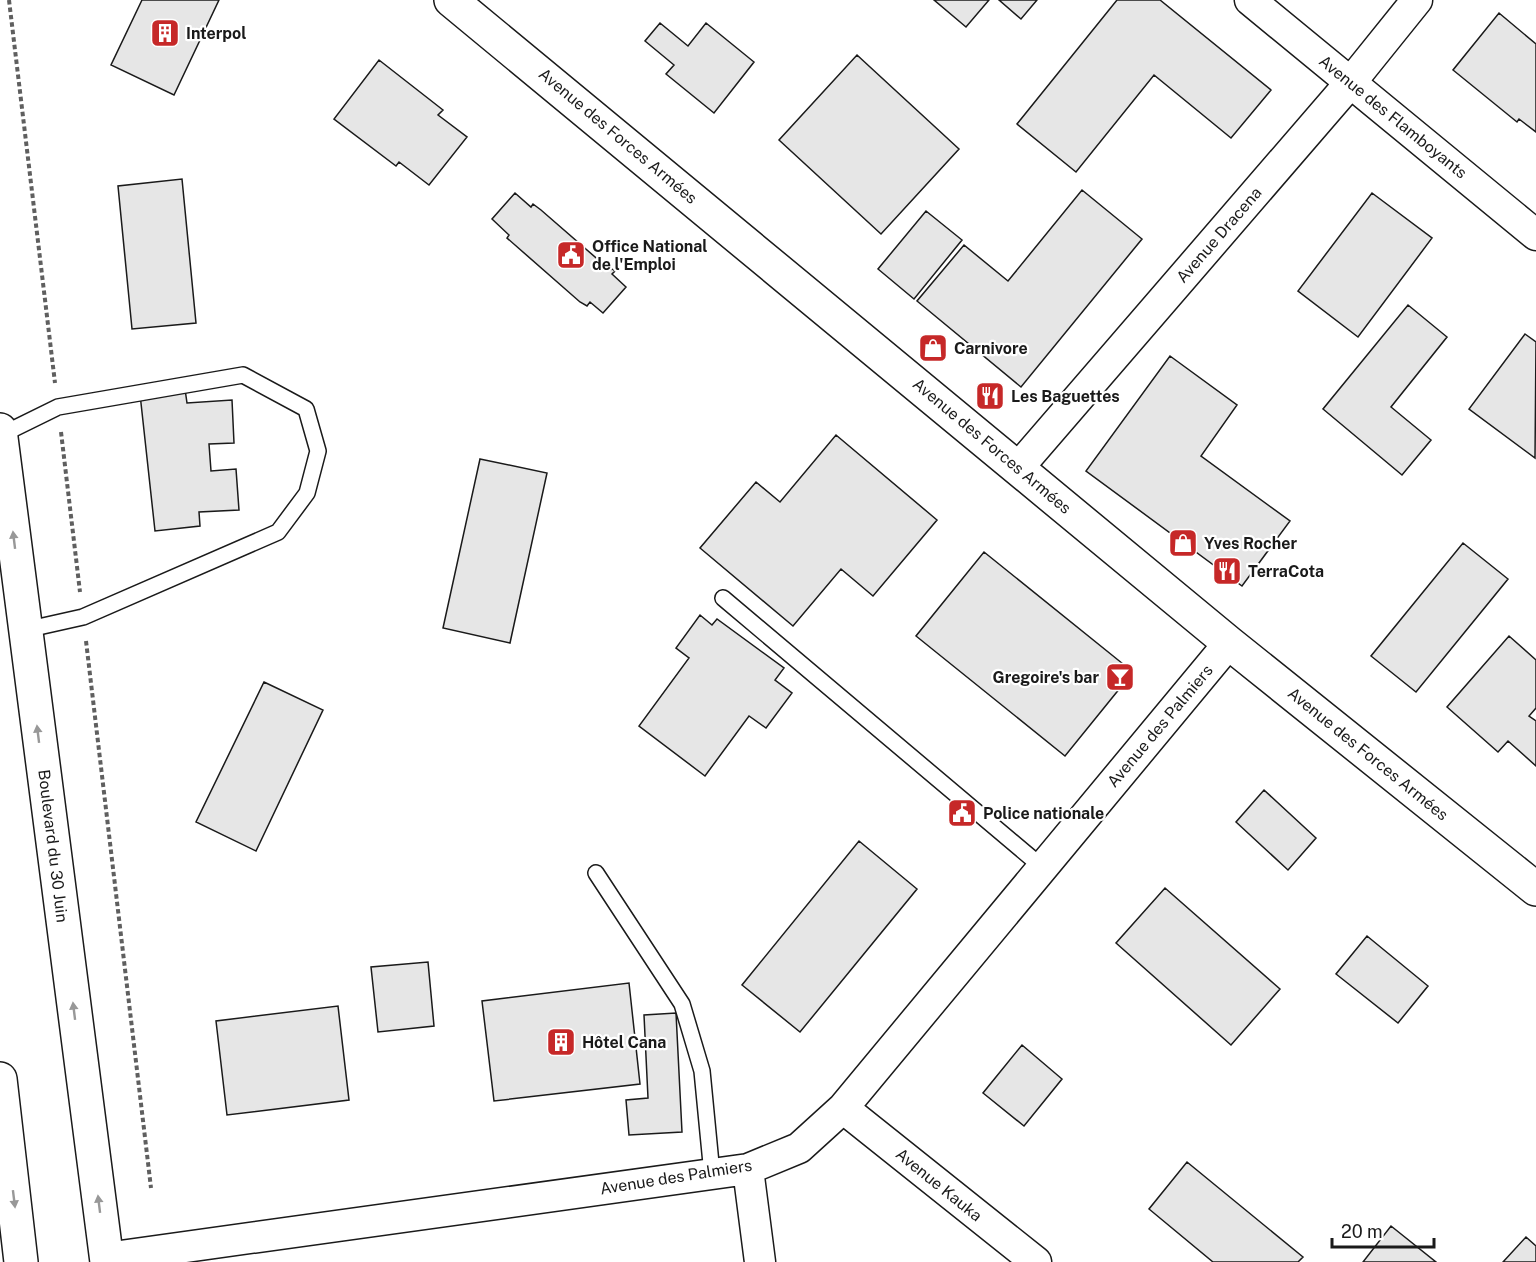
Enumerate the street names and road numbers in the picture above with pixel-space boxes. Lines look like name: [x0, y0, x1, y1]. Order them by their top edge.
street label: Avenue des Flamboyants: [1315, 51, 1471, 183]
street label: Avenue des Forces Armées: [535, 64, 701, 208]
street label: Avenue Dracena: [1172, 183, 1266, 287]
street label: Avenue des Forces Armées: [909, 374, 1075, 518]
street label: Avenue des Palmiers: [1103, 661, 1217, 791]
street label: Avenue des Forces Armées: [1284, 683, 1452, 825]
street label: Boulevard du 30 Juin: [34, 768, 72, 924]
street label: Avenue Kauka: [892, 1144, 986, 1226]
street label: Avenue des Palmiers: [599, 1156, 753, 1198]

